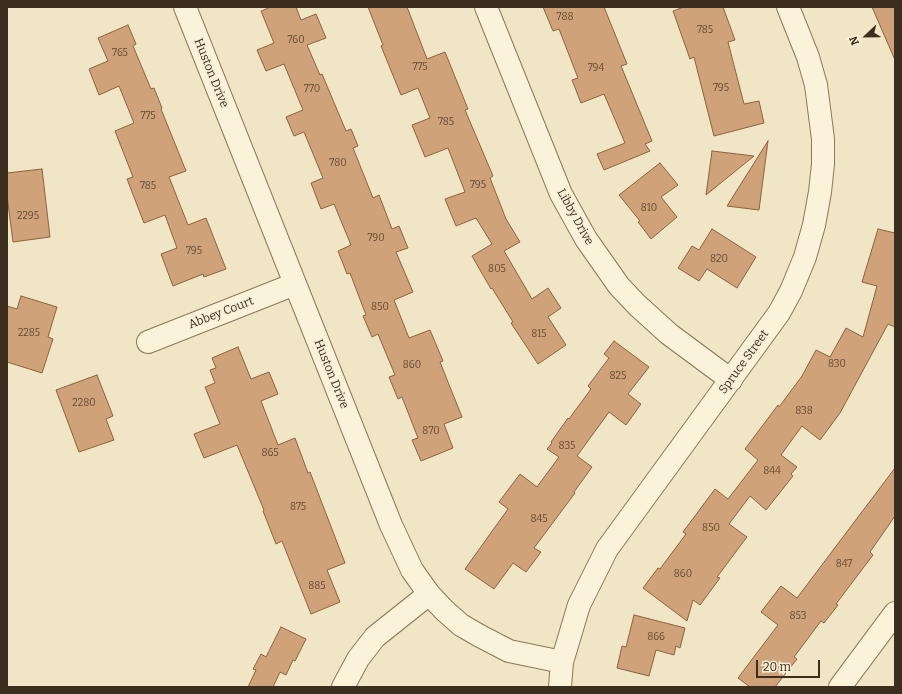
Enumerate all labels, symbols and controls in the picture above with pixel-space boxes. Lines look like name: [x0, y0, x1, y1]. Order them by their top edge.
house number: 788: [557, 11, 573, 23]
north arrow: [846, 16, 886, 56]
house number: 785: [697, 24, 713, 36]
house number: 760: [287, 34, 305, 46]
text: N: [847, 34, 862, 47]
street label: Huston Drive: [191, 36, 231, 110]
house number: 765: [112, 47, 128, 59]
house number: 775: [412, 61, 428, 73]
house number: 794: [588, 62, 604, 74]
house number: 795: [713, 82, 729, 94]
house number: 770: [304, 83, 320, 95]
house number: 775: [140, 110, 156, 122]
house number: 785: [438, 116, 454, 128]
house number: 780: [329, 157, 347, 169]
house number: 795: [470, 179, 486, 191]
house number: 785: [140, 180, 156, 192]
street label: Libby Drive: [554, 186, 596, 248]
house number: 810: [641, 202, 657, 214]
house number: 2295: [17, 210, 39, 222]
house number: 790: [367, 232, 385, 244]
house number: 795: [186, 245, 202, 257]
house number: 820: [710, 253, 728, 265]
house number: 805: [488, 263, 506, 275]
street label: Abbey Court: [186, 294, 256, 332]
house number: 850: [371, 301, 389, 313]
house number: 2285: [18, 327, 40, 339]
street label: Spruce Street: [716, 327, 772, 397]
house number: 815: [531, 328, 547, 340]
street label: Huston Drive: [311, 337, 351, 411]
house number: 830: [828, 358, 846, 370]
house number: 860: [403, 359, 421, 371]
house number: 825: [610, 370, 626, 382]
house number: 2280: [72, 397, 96, 409]
house number: 838: [795, 405, 813, 417]
house number: 870: [422, 425, 440, 437]
house number: 835: [559, 440, 575, 452]
house number: 865: [261, 447, 279, 459]
house number: 844: [763, 465, 781, 477]
house number: 875: [290, 501, 306, 513]
house number: 845: [530, 513, 548, 525]
house number: 850: [702, 522, 720, 534]
house number: 847: [836, 558, 852, 570]
house number: 860: [674, 568, 692, 580]
house number: 885: [308, 580, 326, 592]
house number: 853: [790, 610, 806, 622]
house number: 866: [647, 631, 665, 643]
scale bar: [758, 652, 822, 678]
text: 20 m: [763, 660, 791, 674]

